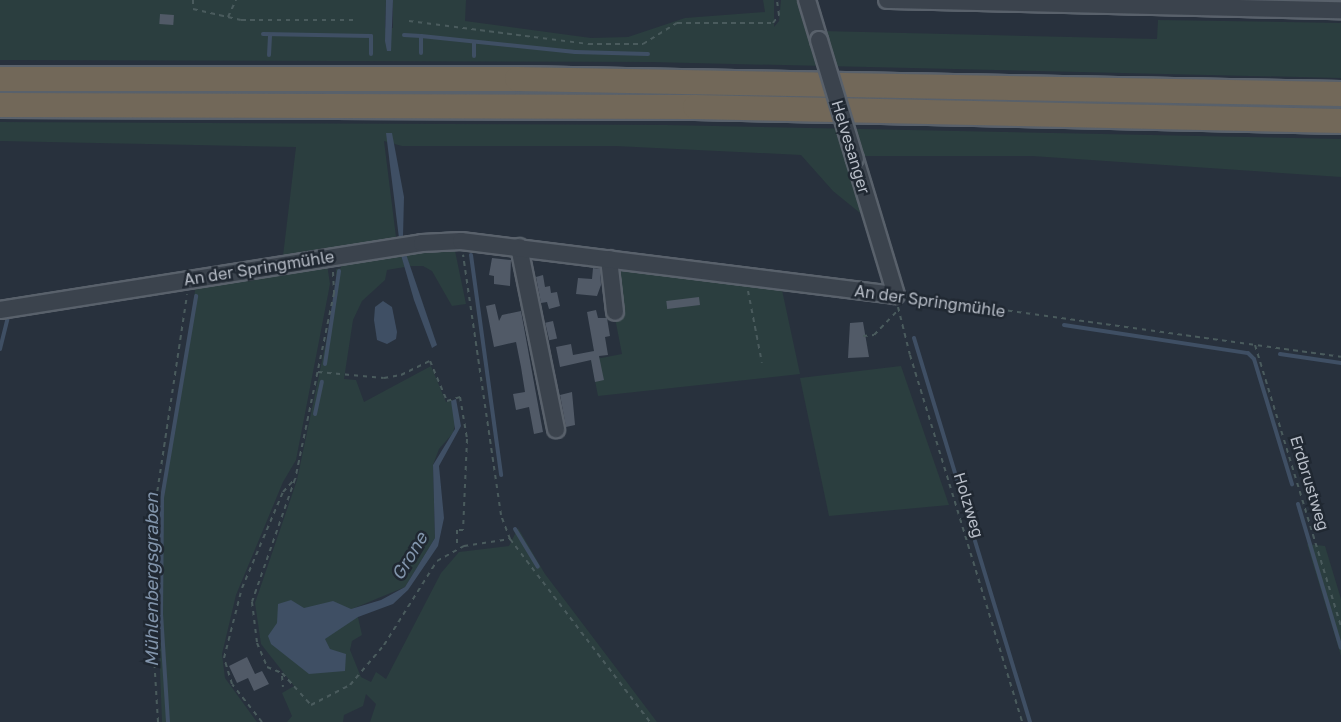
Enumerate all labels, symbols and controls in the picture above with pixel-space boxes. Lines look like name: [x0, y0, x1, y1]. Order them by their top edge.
street label: Helvesanger: [828, 98, 874, 196]
street label: An der Springmühle: [182, 247, 336, 289]
street label: An der Springmühle: [853, 281, 1007, 321]
street label: Erdbrustweg: [1286, 433, 1334, 533]
street label: Holzweg: [950, 470, 988, 540]
water label: Mühlenbergsgraben: [140, 493, 162, 667]
water label: Grone: [386, 528, 432, 584]

